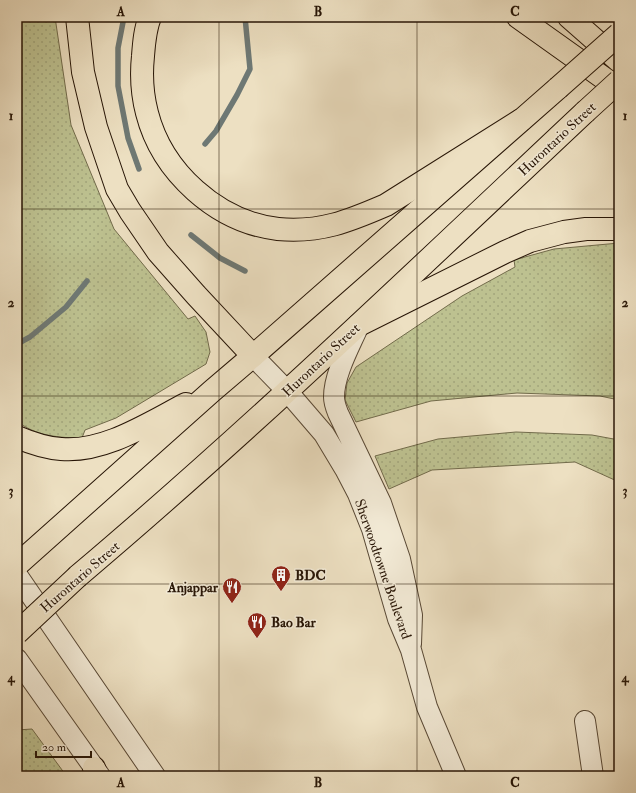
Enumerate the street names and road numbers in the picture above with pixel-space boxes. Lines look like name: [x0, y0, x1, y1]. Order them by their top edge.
street label: Hurontario Street: [515, 98, 600, 179]
street label: Hurontario Street: [279, 319, 364, 400]
street label: Sherwoodtowne Boulevard: [351, 497, 415, 641]
street label: Hurontario Street: [37, 537, 124, 616]

